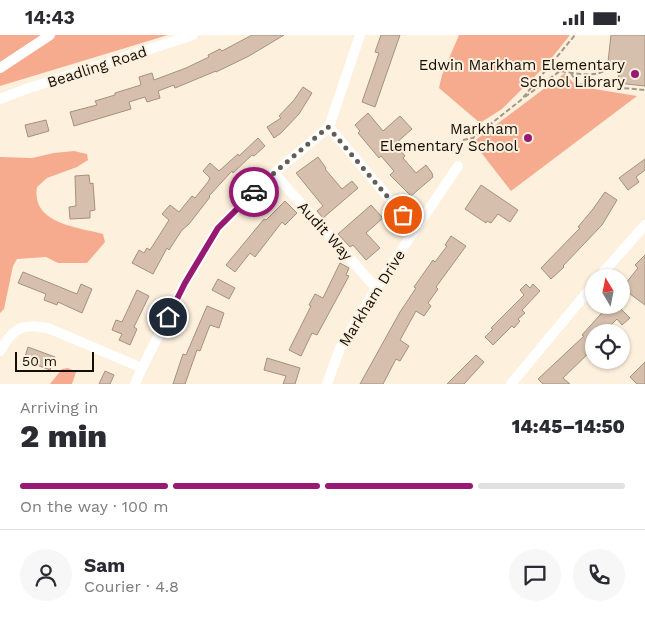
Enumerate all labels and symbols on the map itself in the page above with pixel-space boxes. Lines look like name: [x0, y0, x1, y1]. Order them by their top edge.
street label: Beadling Road: [45, 42, 149, 92]
place label: Edwin Markham Elementary School Library: [419, 56, 625, 91]
marker: Edwin Markham Elementary School Library: [629, 68, 641, 80]
place label: Markham Elementary School: [380, 120, 518, 155]
marker: Markham Elementary School: [522, 132, 534, 144]
courier: [229, 167, 279, 217]
pin: [382, 194, 424, 236]
street label: Audit Way: [294, 198, 356, 264]
street label: Markham Drive: [335, 246, 409, 350]
north arrow: [585, 269, 630, 314]
pin: [147, 296, 189, 338]
scale bar: [15, 349, 94, 372]

